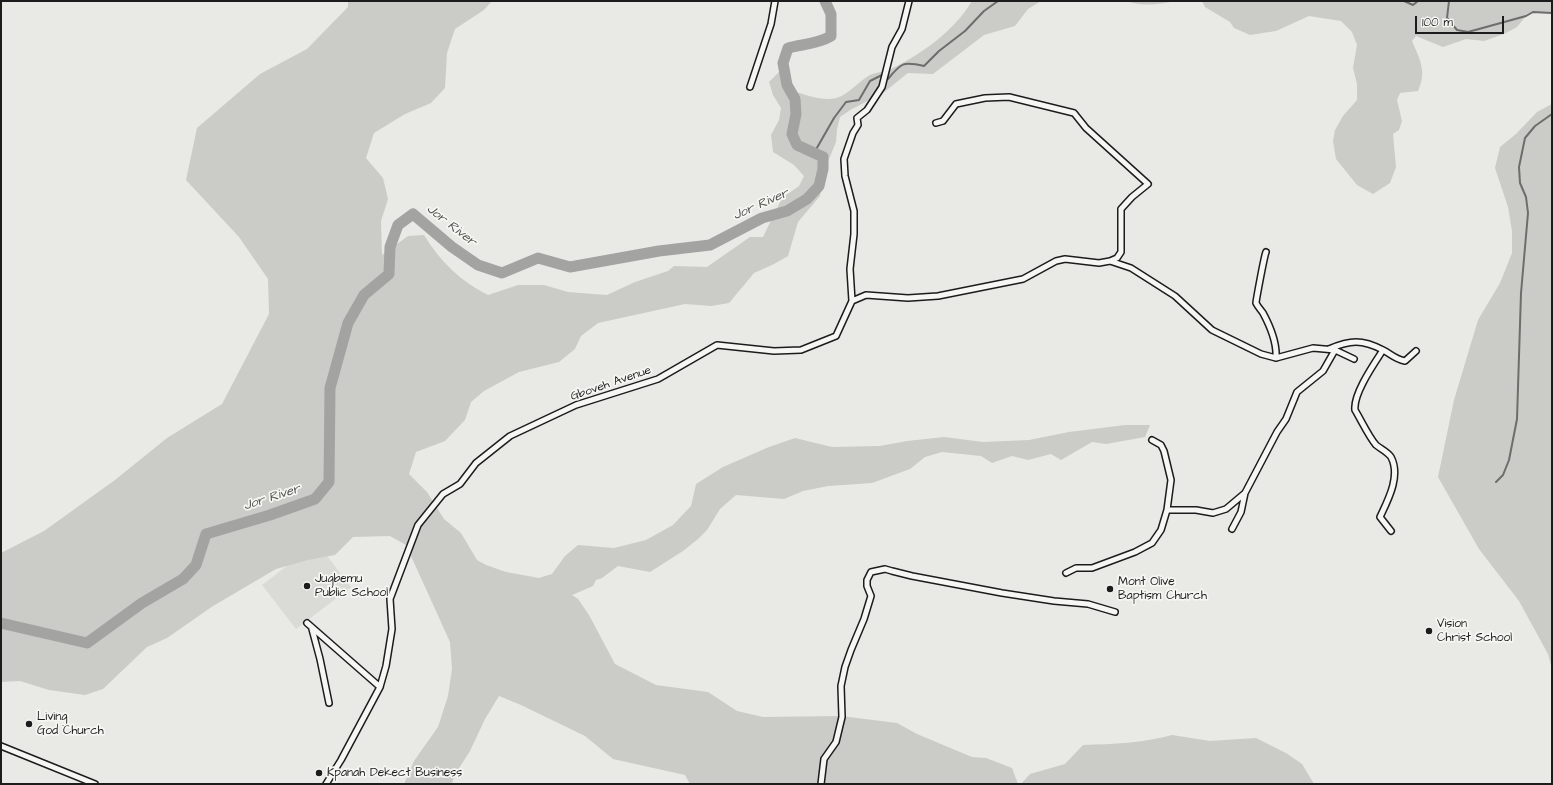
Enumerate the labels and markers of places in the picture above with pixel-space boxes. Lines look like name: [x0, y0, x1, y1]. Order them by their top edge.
place label: Jugbemu Public School: [315, 572, 388, 600]
place label: Mont Olive Baptism Church: [1118, 575, 1207, 603]
marker: Jugbemu Public School: [302, 581, 312, 591]
marker: Mont Olive Baptism Church: [1105, 584, 1115, 594]
place label: Vision Christ School: [1437, 617, 1512, 645]
marker: Vision Christ School: [1424, 626, 1434, 636]
place label: Living God Church: [37, 710, 104, 738]
marker: Living God Church: [24, 719, 34, 729]
place label: Kpanah Dekect Business: [327, 766, 462, 780]
marker: Kpanah Dekect Business: [314, 768, 324, 778]

